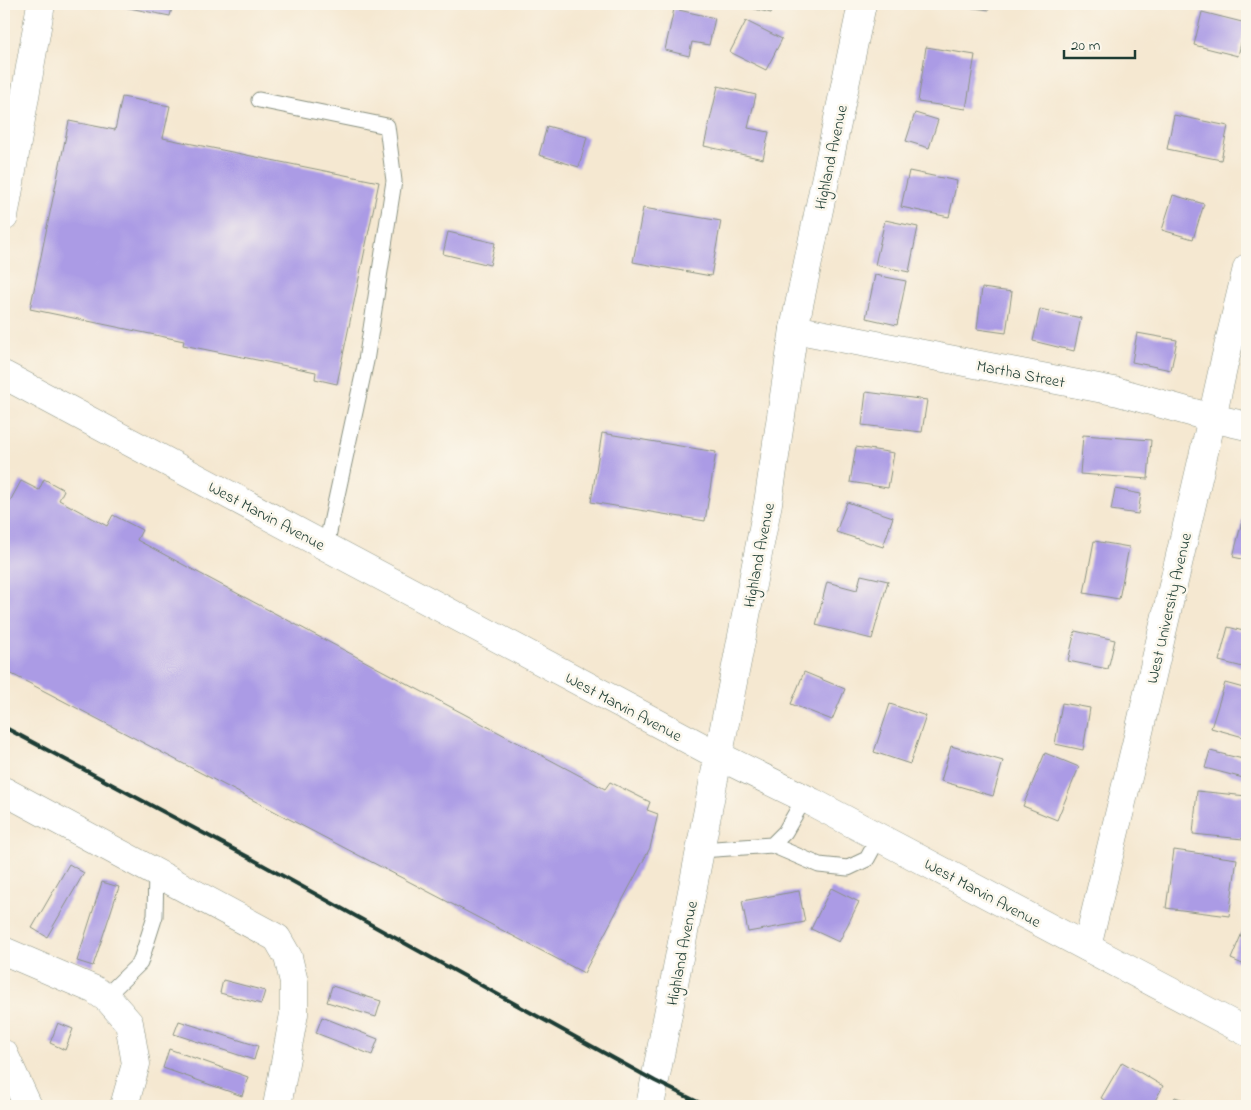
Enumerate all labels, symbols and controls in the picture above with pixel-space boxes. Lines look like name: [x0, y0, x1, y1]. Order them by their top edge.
scale bar: [1064, 28, 1135, 60]
text: 20 m: [1071, 35, 1101, 57]
street label: Highland Avenue: [809, 102, 855, 212]
street label: Martha Street: [975, 355, 1067, 395]
street label: West Marvin Avenue: [203, 476, 329, 558]
street label: Highland Avenue: [738, 500, 782, 610]
street label: West University Avenue: [1141, 530, 1199, 686]
street label: West Marvin Avenue: [560, 667, 686, 749]
street label: West Marvin Avenue: [919, 853, 1045, 935]
street label: Highland Avenue: [661, 898, 705, 1008]

